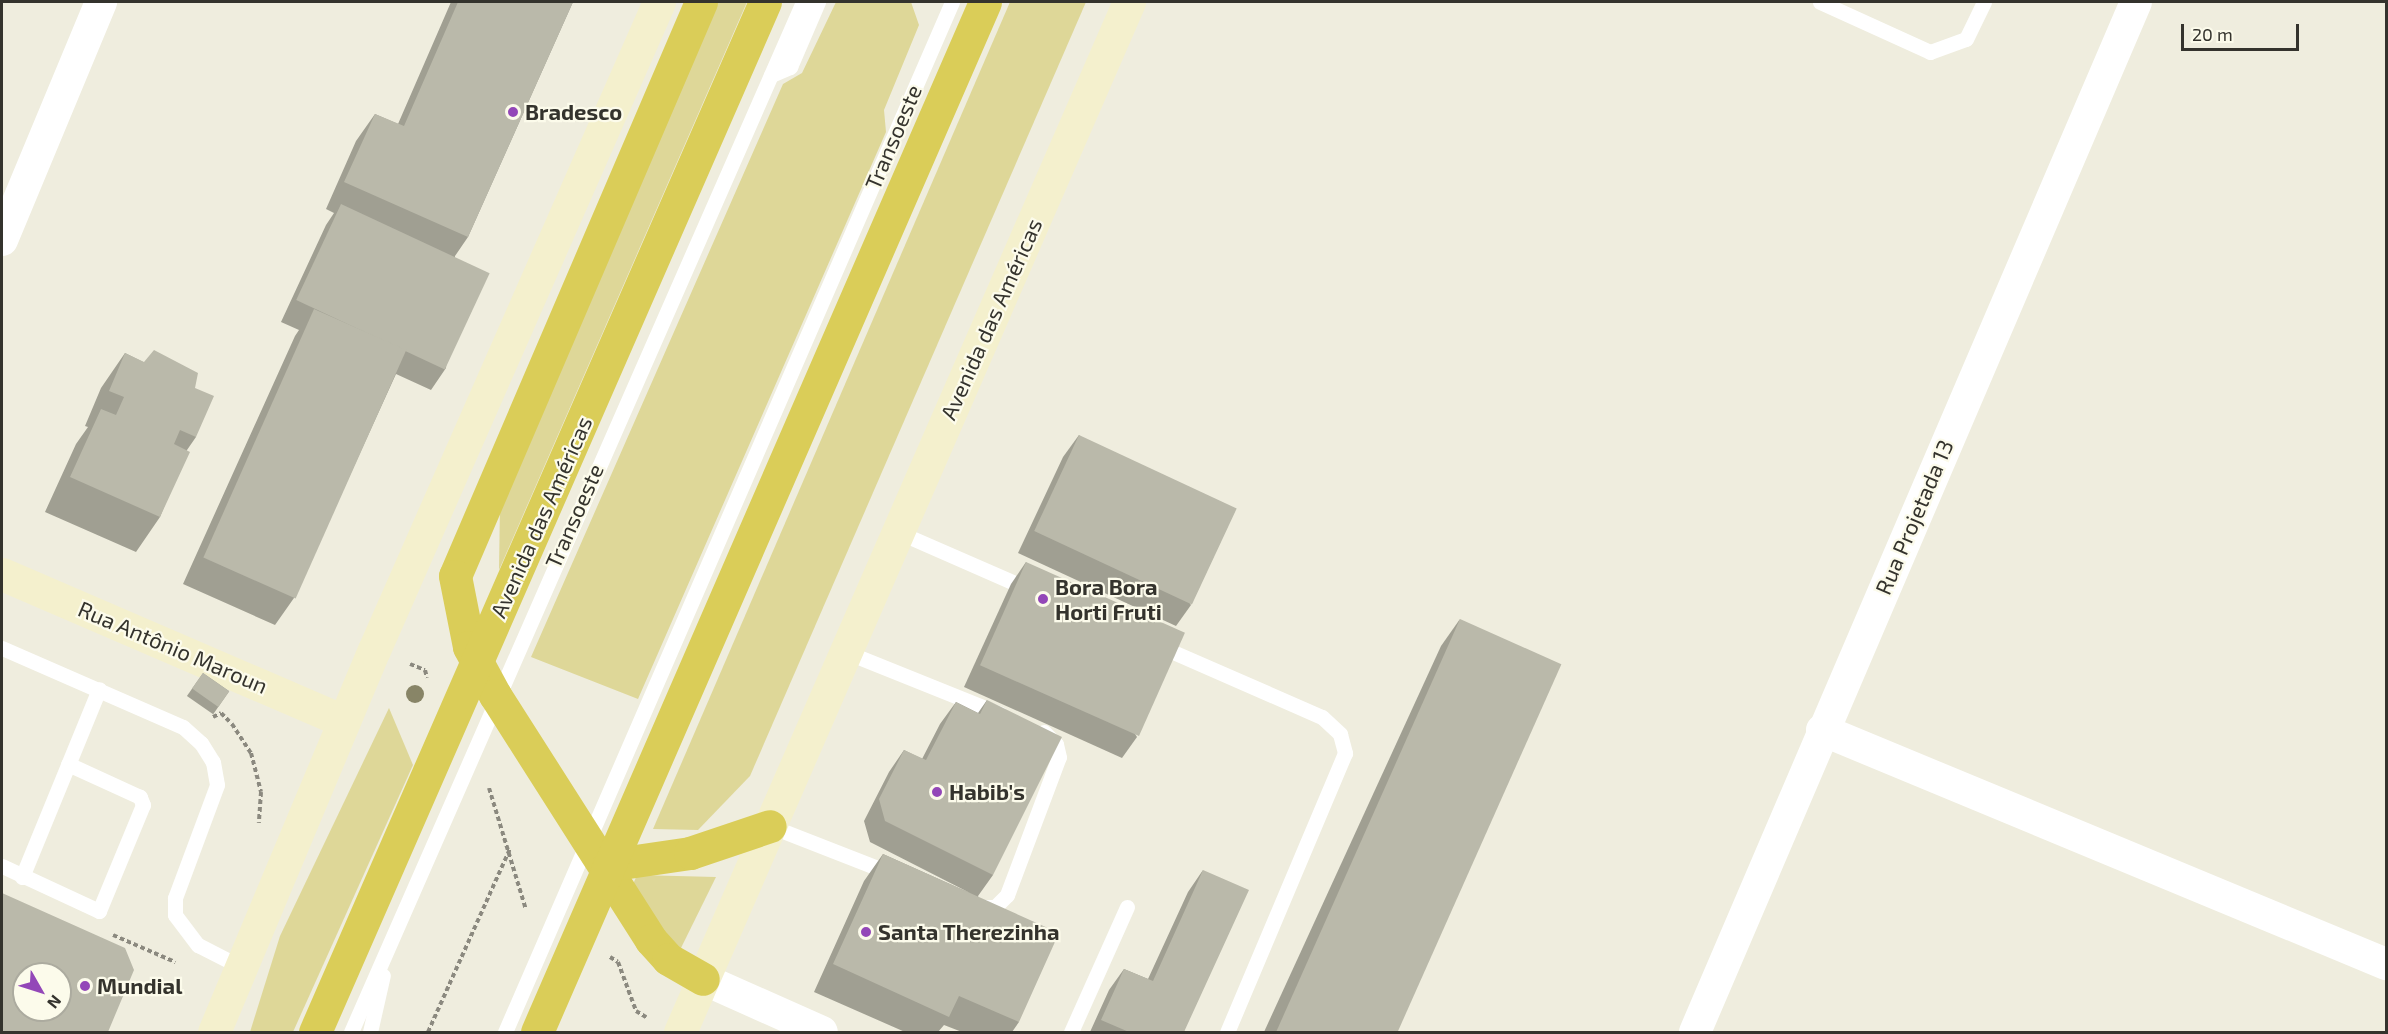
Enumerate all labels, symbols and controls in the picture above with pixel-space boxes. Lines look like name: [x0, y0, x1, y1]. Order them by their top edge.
scale bar: [2184, 12, 2302, 50]
text: 20 m: [2192, 23, 2233, 45]
street label: Transoeste: [859, 81, 927, 193]
place label: Bradesco: [525, 99, 622, 125]
marker: Bradesco: [506, 105, 520, 119]
street label: Avenida das Américas: [935, 214, 1047, 424]
street label: Avenida das Américas: [485, 412, 597, 622]
street label: Rua Projetada 13: [1870, 436, 1958, 598]
street label: Transoeste: [539, 460, 609, 572]
place label: Bora Bora Horti Fruti: [1055, 573, 1162, 624]
marker: Bora Bora Horti Fruti: [1036, 592, 1050, 606]
street label: Rua Antônio Maroun: [74, 595, 272, 699]
place label: Habib's: [949, 779, 1025, 805]
marker: Habib's: [930, 785, 944, 799]
place label: Santa Therezinha: [878, 919, 1060, 945]
marker: Santa Therezinha: [859, 925, 873, 939]
north arrow: [12, 962, 72, 1022]
place label: Mundial: [97, 973, 182, 999]
marker: Mundial: [78, 979, 92, 993]
text: N: [44, 992, 66, 1013]

